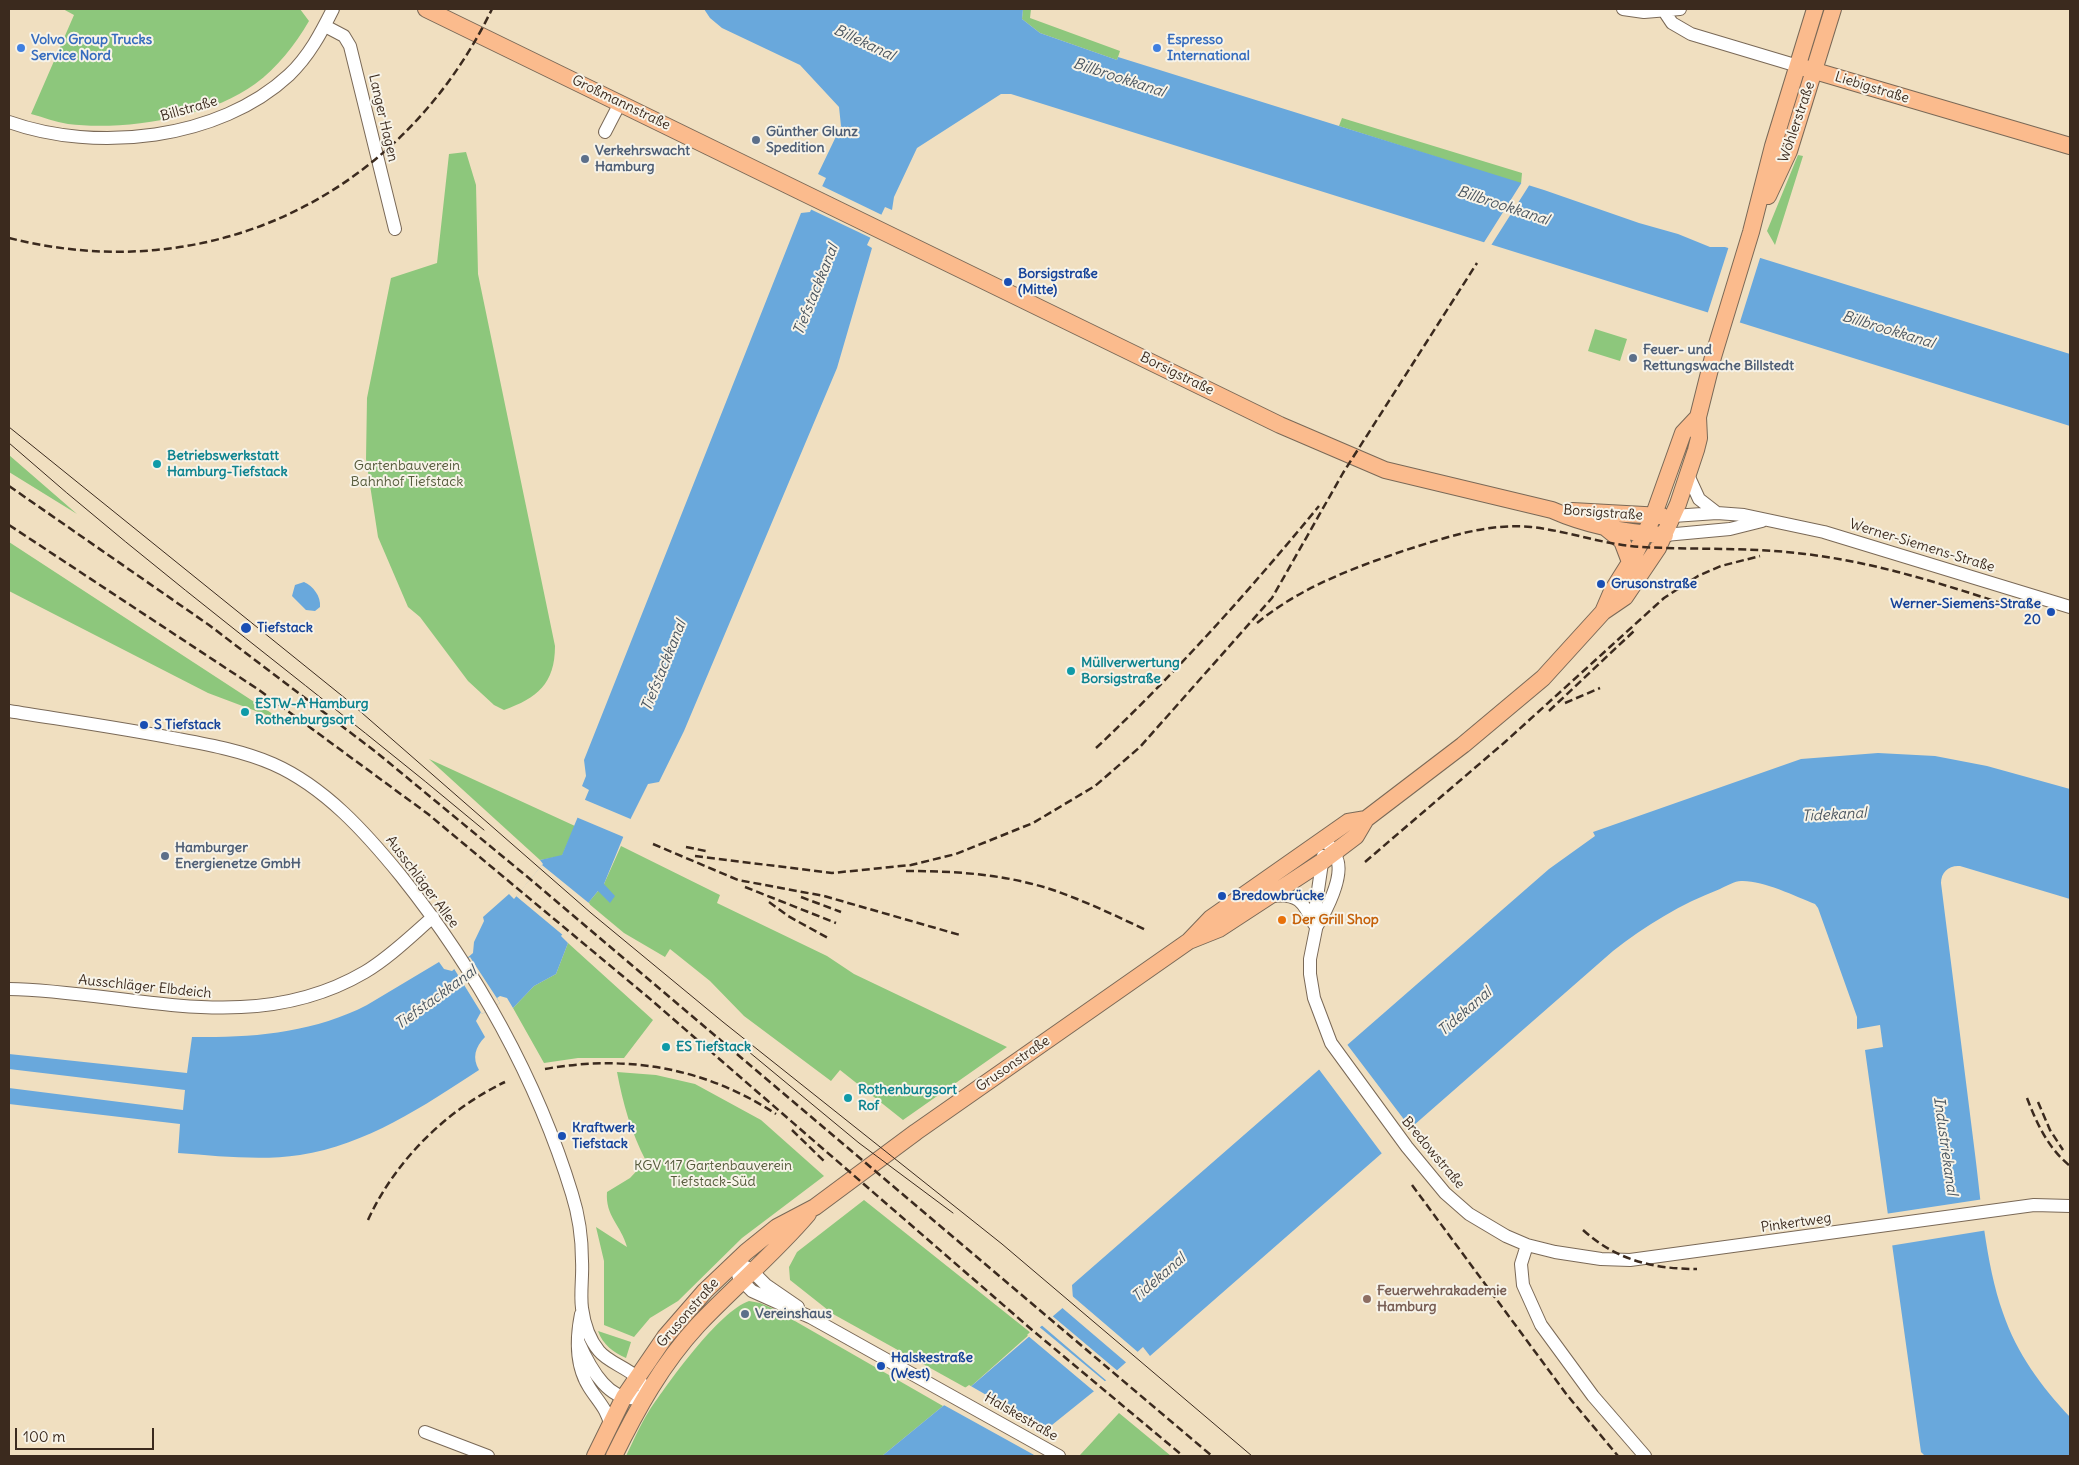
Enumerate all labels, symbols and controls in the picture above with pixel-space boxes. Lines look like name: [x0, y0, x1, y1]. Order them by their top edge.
water label: Billekanal: [831, 21, 897, 65]
place label: Volvo Group Trucks Service Nord: [31, 32, 152, 64]
place label: Espresso International: [1167, 32, 1250, 64]
marker: Volvo Group Trucks Service Nord: [15, 42, 27, 54]
marker: Espresso International: [1151, 42, 1163, 54]
water label: Billbrookkanal: [1071, 55, 1167, 101]
street label: Liebigstraße: [1833, 69, 1911, 107]
street label: Großmannstraße: [569, 72, 673, 134]
street label: Langer Hagen: [365, 73, 401, 163]
street label: Wöhlerstraße: [1775, 79, 1819, 165]
street label: Billstraße: [159, 93, 219, 125]
place label: Günther Glunz Spedition: [766, 124, 858, 156]
marker: Günther Glunz Spedition: [750, 134, 762, 146]
place label: Verkehrswacht Hamburg: [595, 143, 690, 176]
marker: Verkehrswacht Hamburg: [579, 153, 591, 165]
water label: Billbrookkanal: [1455, 183, 1551, 229]
water label: Tiefstackkanal: [790, 242, 842, 338]
place label: Borsigstraße (Mitte): [1018, 266, 1098, 298]
marker: Borsigstraße (Mitte): [1002, 276, 1014, 288]
water label: Billbrookkanal: [1840, 307, 1936, 353]
place label: Feuer- und Rettungswache Billstedt: [1643, 342, 1794, 374]
street label: Borsigstraße: [1137, 349, 1217, 399]
marker: Feuer- und Rettungswache Billstedt: [1627, 352, 1639, 364]
place label: Betriebswerkstatt Hamburg-Tiefstack: [167, 448, 288, 481]
marker: Betriebswerkstatt Hamburg-Tiefstack: [151, 458, 163, 470]
park label: Gartenbauverein Bahnhof Tiefstack: [351, 458, 463, 491]
street label: Borsigstraße: [1563, 502, 1643, 524]
street label: Werner-Siemens-Straße: [1847, 516, 1997, 576]
place label: Grusonstraße: [1611, 576, 1697, 592]
marker: Grusonstraße: [1595, 578, 1607, 590]
place label: Werner-Siemens-Straße 20: [1890, 596, 2041, 628]
marker: Werner-Siemens-Straße 20: [2045, 606, 2057, 618]
water label: Tiefstackkanal: [638, 618, 690, 714]
place label: Tiefstack: [257, 620, 313, 636]
marker: Tiefstack: [239, 621, 253, 635]
place label: Müllverwertung Borsigstraße: [1081, 655, 1180, 688]
marker: Müllverwertung Borsigstraße: [1065, 665, 1077, 677]
place label: ESTW-A Hamburg Rothenburgsort: [255, 696, 369, 729]
marker: ESTW-A Hamburg Rothenburgsort: [239, 706, 251, 718]
place label: S Tiefstack: [154, 717, 221, 733]
marker: S Tiefstack: [138, 719, 150, 731]
water label: Tidekanal: [1801, 804, 1867, 826]
street label: Ausschläger Allee: [382, 833, 462, 931]
place label: Hamburger Energienetze GmbH: [175, 840, 301, 872]
marker: Hamburger Energienetze GmbH: [159, 850, 171, 862]
place label: Bredowbrücke: [1232, 888, 1324, 904]
marker: Bredowbrücke: [1216, 890, 1228, 902]
place label: Der Grill Shop: [1292, 912, 1379, 928]
marker: Der Grill Shop: [1276, 914, 1288, 926]
water label: Tiefstackkanal: [392, 962, 480, 1034]
street label: Ausschläger Elbdeich: [78, 972, 212, 1002]
water label: Tidekanal: [1435, 984, 1495, 1040]
street label: Grusonstraße: [973, 1032, 1053, 1096]
place label: ES Tiefstack: [676, 1039, 751, 1055]
marker: ES Tiefstack: [660, 1041, 672, 1053]
place label: Rothenburgsort Rof: [858, 1082, 957, 1114]
marker: Rothenburgsort Rof: [842, 1092, 854, 1104]
water label: Industriekanal: [1929, 1096, 1961, 1196]
street label: Bredowstraße: [1398, 1114, 1468, 1192]
place label: Kraftwerk Tiefstack: [572, 1120, 635, 1152]
marker: Kraftwerk Tiefstack: [556, 1130, 568, 1142]
park label: KGV 117 Gartenbauverein Tiefstack-Süd: [634, 1158, 792, 1190]
street label: Pinkertweg: [1760, 1210, 1832, 1236]
water label: Tidekanal: [1129, 1250, 1189, 1306]
street label: Grusonstraße: [653, 1275, 723, 1351]
place label: Feuerwehrakademie Hamburg: [1377, 1283, 1507, 1315]
marker: Feuerwehrakademie Hamburg: [1361, 1293, 1373, 1305]
place label: Vereinshaus: [755, 1306, 832, 1322]
marker: Vereinshaus: [739, 1308, 751, 1320]
place label: Halskestraße (West): [891, 1350, 973, 1382]
marker: Halskestraße (West): [875, 1360, 887, 1372]
street label: Halskestraße: [981, 1389, 1061, 1445]
scale bar: [18, 1418, 156, 1450]
text: 100 m: [23, 1427, 65, 1446]

